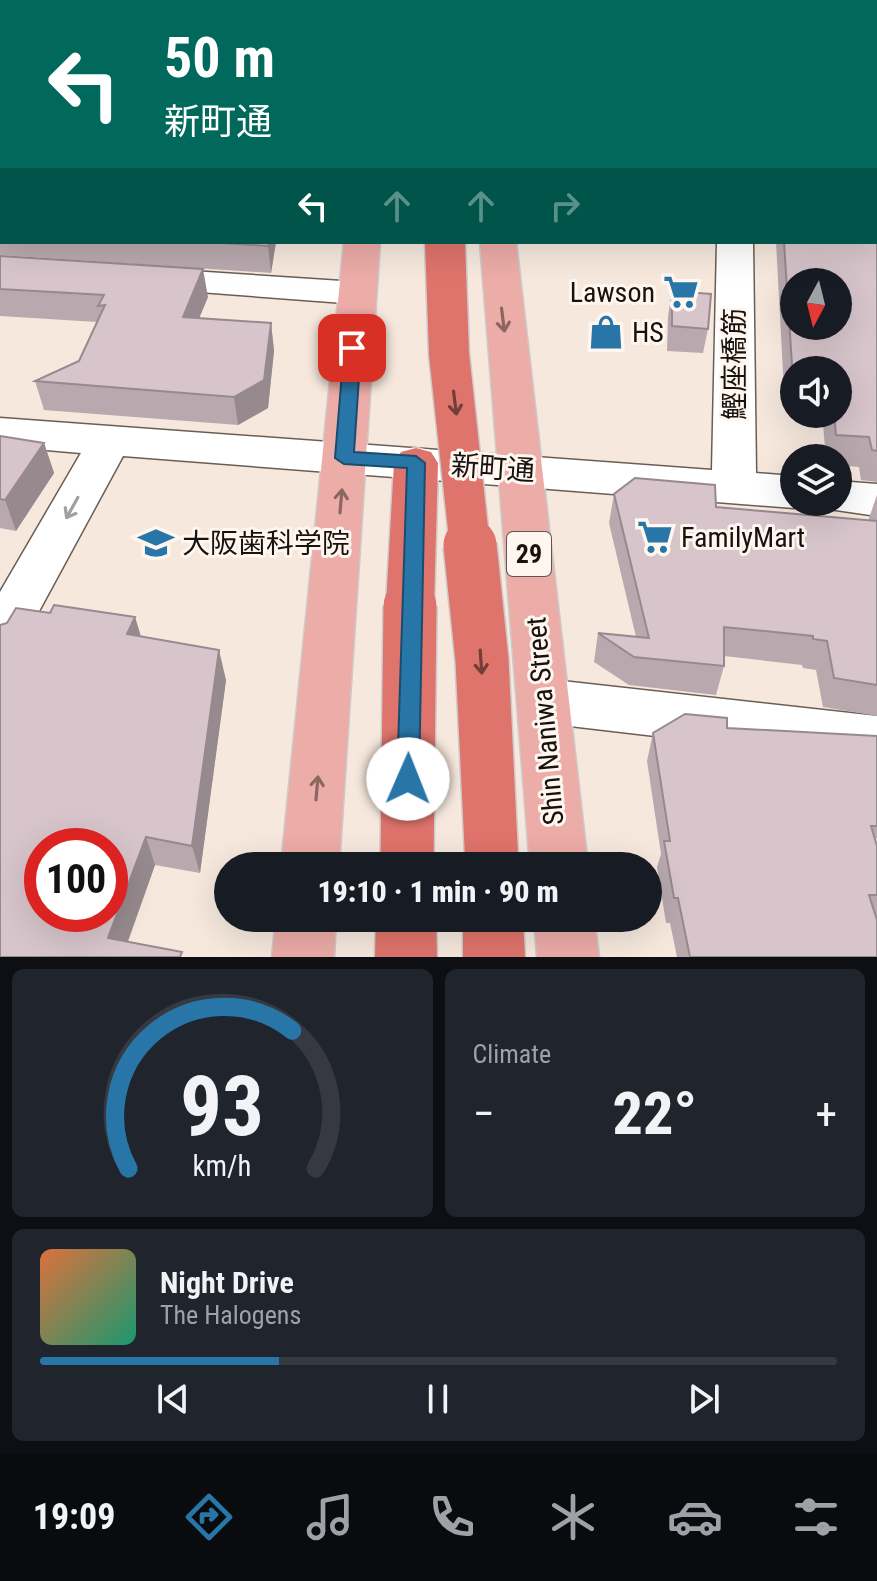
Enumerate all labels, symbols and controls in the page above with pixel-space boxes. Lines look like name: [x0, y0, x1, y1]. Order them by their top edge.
text: 50 m: [164, 25, 275, 91]
icon: left: [32, 32, 136, 136]
text: 新町通: [164, 101, 272, 143]
icon: left: [291, 184, 335, 228]
icon: ahead: [375, 184, 419, 228]
icon: ahead: [459, 184, 503, 228]
icon: right: [543, 184, 587, 228]
north arrow: [780, 268, 852, 340]
map controls: [780, 268, 852, 516]
supermarket icon: Lawson: [662, 273, 700, 311]
place label: Lawson: [570, 276, 655, 309]
one-way arrow: [496, 307, 511, 332]
street label: 鰹座橋筋: [718, 308, 751, 420]
shop icon: HS: [587, 313, 625, 351]
pin: [318, 314, 386, 382]
place label: HS: [632, 316, 664, 349]
icon: arrive: [330, 326, 374, 370]
button: sound: [780, 356, 852, 428]
one-way arrow: [447, 390, 462, 416]
button: layers: [780, 444, 852, 516]
street label: 新町通: [450, 449, 536, 487]
one-way arrow: [334, 488, 349, 515]
one-way arrow: [64, 496, 80, 519]
supermarket icon: FamilyMart: [636, 518, 674, 556]
place label: FamilyMart: [681, 521, 805, 554]
school or university icon: 大阪歯科学院: [137, 524, 175, 562]
place label: 大阪歯科学院: [182, 527, 350, 560]
road number: 29: [507, 532, 551, 576]
street label: Shin Naniwa Street: [519, 616, 571, 826]
one-way arrow: [474, 648, 489, 675]
position arrow: [366, 737, 450, 821]
one-way arrow: [310, 775, 325, 802]
speed limit sign: 100: [24, 828, 128, 932]
text: 19:10 · 1 min · 90 m: [317, 874, 559, 909]
text: Climate: [473, 1039, 551, 1069]
text: 93: [180, 1058, 264, 1155]
text: 22°: [613, 1078, 697, 1149]
text: −: [473, 1088, 495, 1140]
text: +: [815, 1088, 837, 1140]
text: km/h: [193, 1149, 252, 1183]
text: Night Drive: [160, 1265, 294, 1300]
text: The Halogens: [160, 1300, 301, 1330]
icon: previous: [151, 1377, 195, 1421]
icon: pause: [416, 1377, 460, 1421]
icon: next: [682, 1377, 726, 1421]
icon: directions: [181, 1489, 237, 1545]
icon: music: [302, 1489, 358, 1545]
icon: phone: [424, 1489, 480, 1545]
icon: climate: [545, 1489, 601, 1545]
icon: car: [667, 1489, 723, 1545]
icon: filters: [788, 1489, 844, 1545]
text: 19:09: [33, 1496, 115, 1538]

